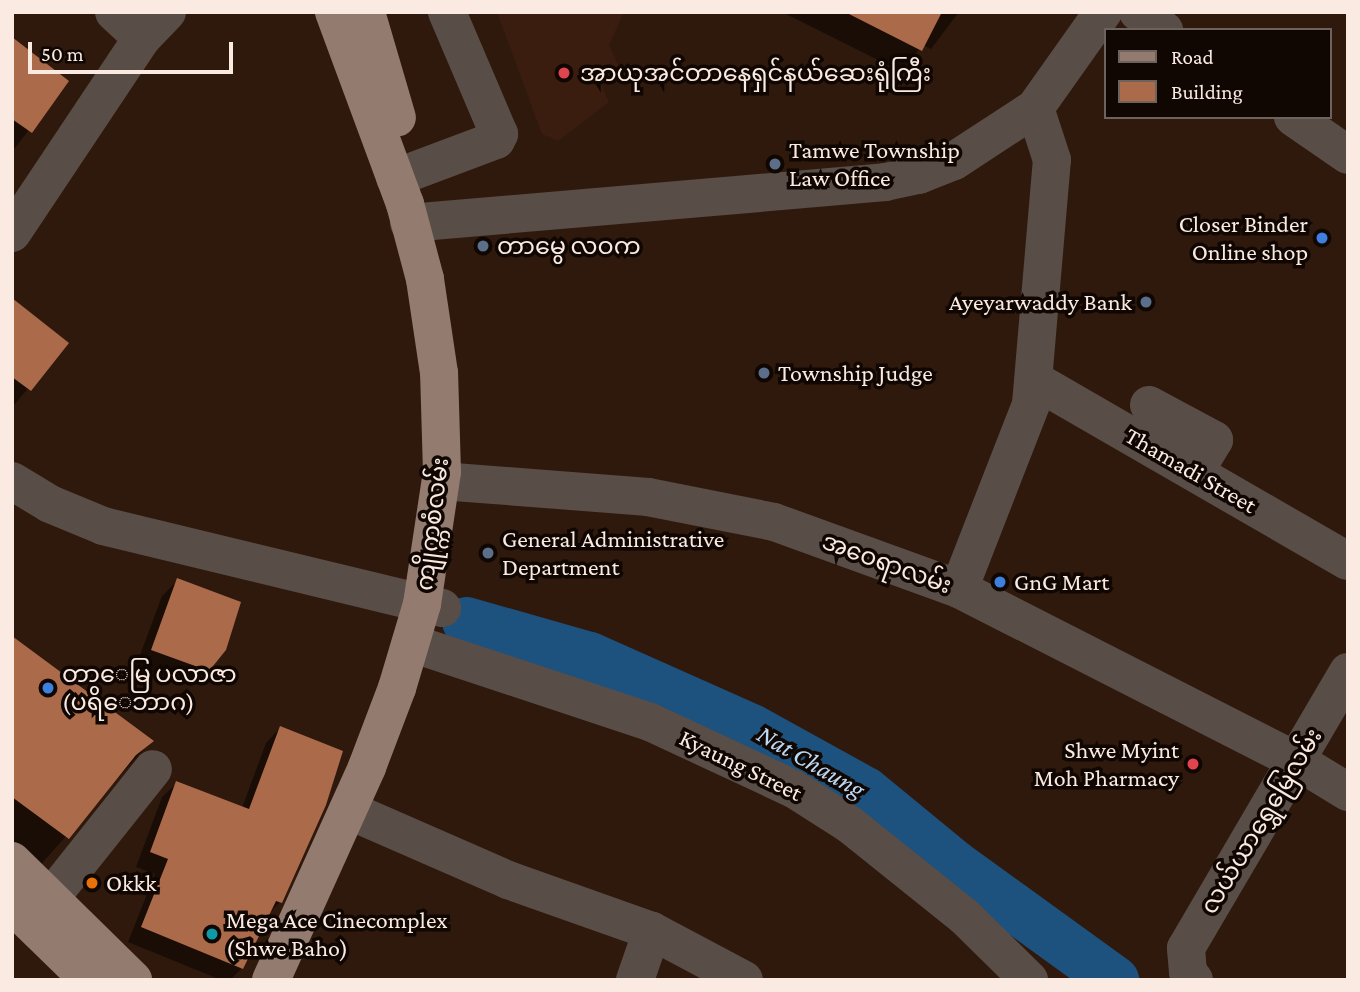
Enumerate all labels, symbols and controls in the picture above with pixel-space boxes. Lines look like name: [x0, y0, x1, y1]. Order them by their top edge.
scale bar: [32, 28, 236, 72]
legend: [1104, 28, 1332, 119]
text: 50 m: [41, 42, 84, 66]
text: Road: [1171, 45, 1214, 69]
place label: အာယုအင်တာနေရှင်နယ်ဆေးရုံကြီး: [580, 59, 931, 87]
marker: အာယုအင်တာနေရှင်နယ်ဆေးရုံကြီး: [554, 63, 574, 83]
text: Building: [1171, 80, 1243, 104]
place label: Tamwe Township Law Office: [789, 136, 960, 192]
marker: Tamwe Township Law Office: [767, 156, 783, 172]
place label: Closer Binder Online shop: [1179, 210, 1308, 266]
marker: Closer Binder Online shop: [1314, 230, 1330, 246]
place label: တာမွေ လဝက: [497, 232, 641, 260]
marker: တာမွေ လဝက: [475, 238, 491, 254]
place label: Ayeyarwaddy Bank: [949, 288, 1132, 316]
marker: Ayeyarwaddy Bank: [1138, 294, 1154, 310]
place label: Township Judge: [778, 359, 933, 387]
marker: Township Judge: [756, 365, 772, 381]
street label: Thamadi Street: [1120, 421, 1262, 519]
street label: ကျိုက္ကစံလမ်း: [410, 456, 454, 592]
place label: General Administrative Department: [502, 525, 724, 581]
street label: အဝေရာလမ်း: [818, 526, 956, 600]
marker: General Administrative Department: [480, 545, 496, 561]
place label: GnG Mart: [1014, 568, 1109, 596]
marker: GnG Mart: [992, 574, 1008, 590]
place label: တာေမြ ပလာဇာ (ပရိေဘာဂ): [62, 660, 237, 716]
marker: တာေမြ ပလာဇာ (ပရိေဘာဂ): [40, 680, 56, 696]
water label: Nat Chaung: [751, 719, 871, 805]
street label: Kyaung Street: [675, 723, 807, 807]
street label: လယ်ယာရွှေမြေလမ်း: [1194, 723, 1328, 919]
place label: Shwe Myint Moh Pharmacy: [1034, 736, 1179, 792]
marker: Shwe Myint Moh Pharmacy: [1185, 756, 1201, 772]
place label: Okkk: [106, 869, 156, 897]
marker: Okkk: [84, 875, 100, 891]
place label: Mega Ace Cinecomplex (Shwe Baho): [226, 906, 447, 962]
marker: Mega Ace Cinecomplex (Shwe Baho): [204, 926, 220, 942]

